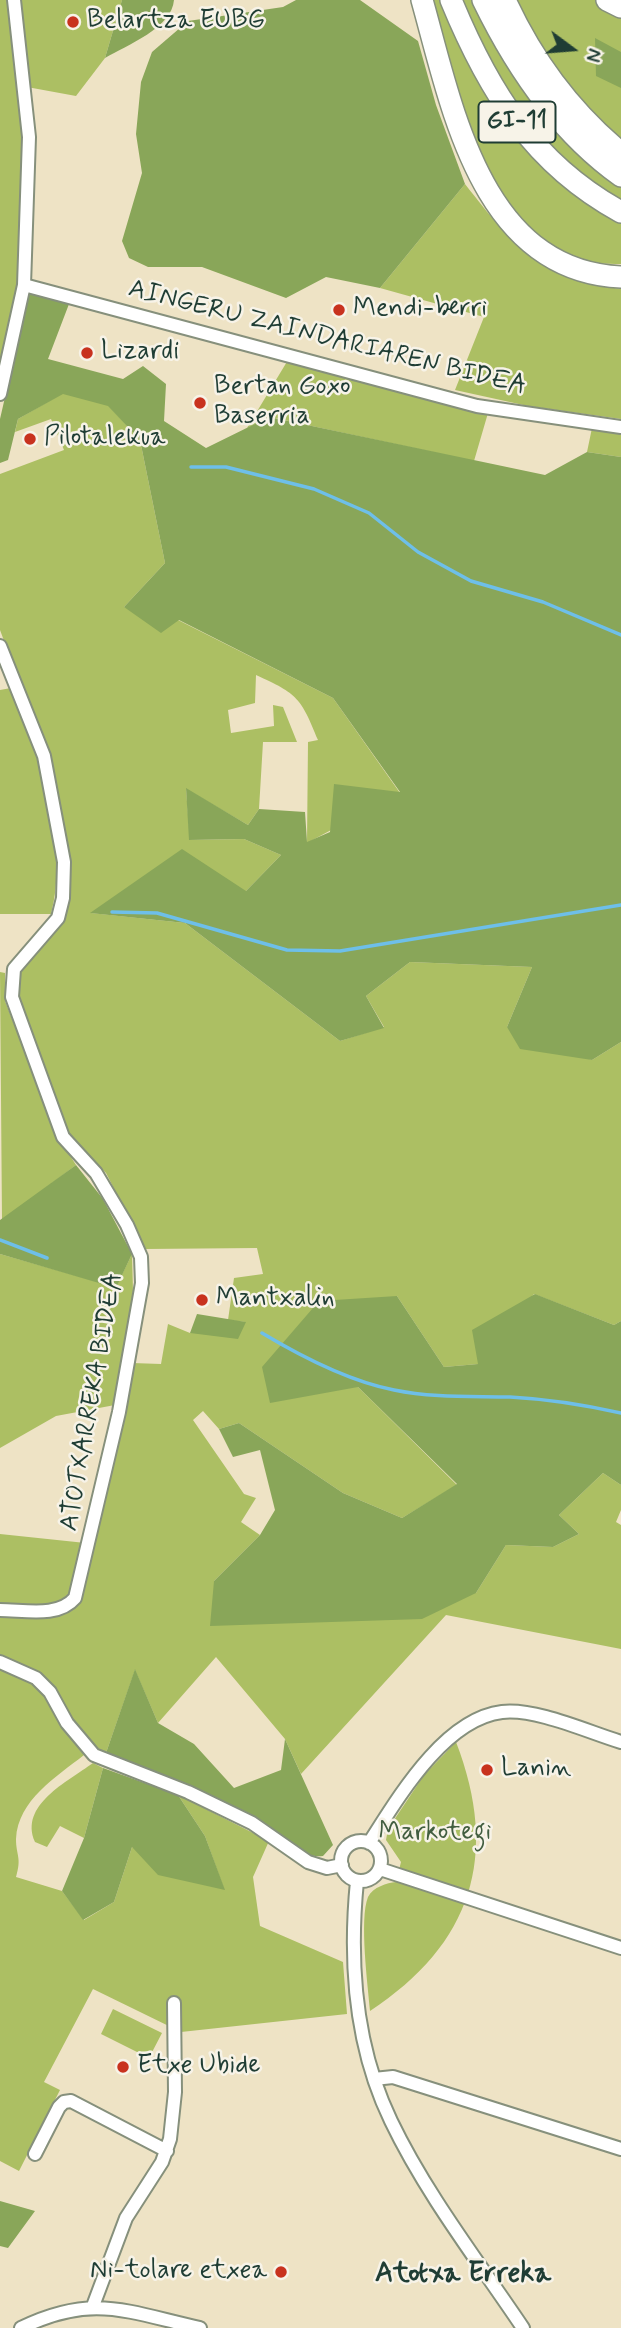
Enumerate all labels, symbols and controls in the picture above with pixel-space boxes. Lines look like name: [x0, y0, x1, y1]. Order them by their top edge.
place label: Belartza EUBG: [87, 6, 265, 38]
marker: Belartza EUBG: [65, 14, 81, 30]
north arrow: [537, 14, 607, 84]
text: N: [579, 45, 606, 64]
road number: GI-11: [478, 101, 556, 142]
street label: AINGERU ZAINDARIAREN BIDEA: [125, 274, 529, 404]
place label: Mendi-berri: [353, 294, 487, 326]
marker: Mendi-berri: [331, 302, 347, 318]
place label: Lizardi: [101, 337, 179, 369]
marker: Lizardi: [79, 345, 95, 361]
place label: Bertan Goxo Baserria: [214, 372, 351, 434]
marker: Bertan Goxo Baserria: [192, 395, 208, 411]
place label: Pilotalekua: [44, 423, 166, 455]
marker: Pilotalekua: [22, 431, 38, 447]
street label: ATOTXARREKA BIDEA: [55, 1270, 131, 1534]
place label: Mantxalin: [216, 1284, 335, 1316]
marker: Mantxalin: [194, 1292, 210, 1308]
place label: Lanin: [501, 1754, 571, 1786]
marker: Lanin: [479, 1762, 495, 1778]
park label: Markotegi: [379, 1818, 491, 1850]
place label: Etxe Ubide: [137, 2051, 261, 2083]
marker: Etxe Ubide: [115, 2059, 131, 2075]
place label: Ni-tolare etxea: [90, 2256, 267, 2288]
district label: Atotxa Erreka: [375, 2258, 551, 2292]
marker: Ni-tolare etxea: [273, 2264, 289, 2280]

